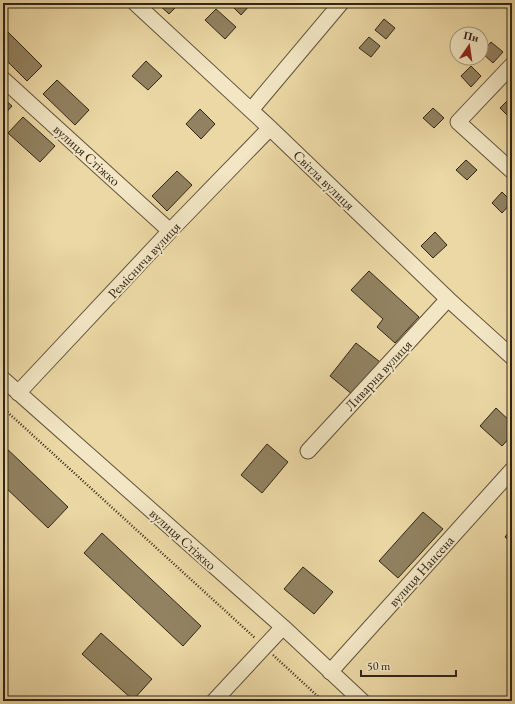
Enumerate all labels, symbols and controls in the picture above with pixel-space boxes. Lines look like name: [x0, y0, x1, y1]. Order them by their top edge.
north arrow: [449, 26, 489, 66]
text: Пн: [462, 28, 481, 45]
street label: вулиця Стіжко: [50, 120, 124, 190]
street label: Світла вулиця: [289, 146, 359, 214]
street label: Реміснича вулиця: [104, 218, 184, 302]
street label: Ливарна вулиця: [340, 336, 416, 414]
street label: вулиця Стіжко: [146, 504, 220, 574]
street label: вулиця Нансена: [384, 531, 458, 610]
scale bar: [361, 652, 456, 678]
text: 50 m: [367, 658, 391, 674]

